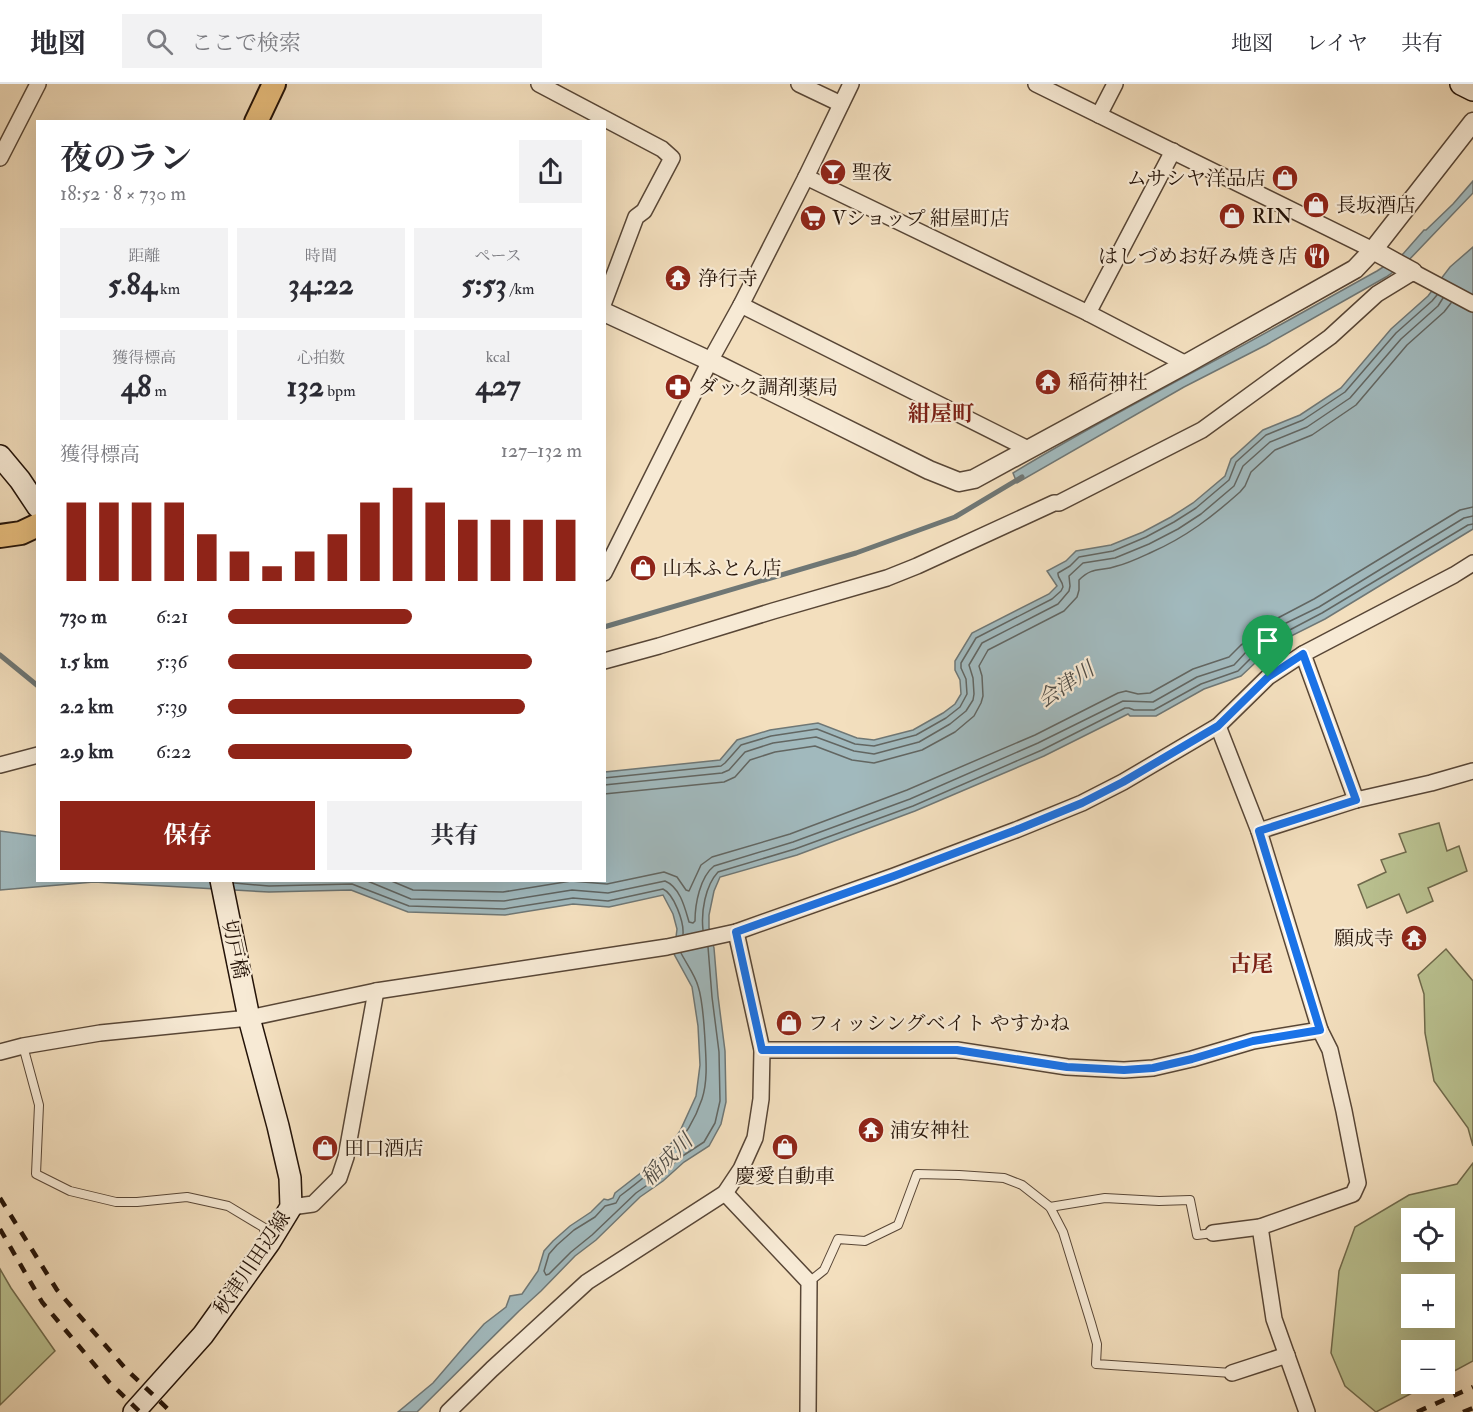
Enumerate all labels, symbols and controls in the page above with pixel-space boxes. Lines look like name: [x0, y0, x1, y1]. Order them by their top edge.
search box: [122, 14, 542, 68]
icon: search: [143, 25, 176, 58]
text: 地図: [30, 27, 86, 62]
text: ここで検索: [191, 29, 301, 57]
text: 地図: [1231, 30, 1273, 57]
text: レイヤ: [1306, 30, 1368, 57]
text: 共有: [1401, 30, 1443, 57]
text: 夜のラン: [60, 138, 192, 179]
button: share: [519, 140, 582, 203]
bar icon: 聖夜: [818, 157, 848, 187]
place label: 聖夜: [852, 160, 892, 185]
shop icon: ムサシヤ洋品店: [1270, 163, 1300, 193]
place label: ムサシヤ洋品店: [1127, 166, 1266, 191]
text: 18:52 · 8 × 730 m: [60, 181, 186, 206]
shop icon: 長坂酒店: [1301, 190, 1331, 220]
place label: 長坂酒店: [1336, 193, 1416, 218]
shop icon: RIN: [1217, 201, 1247, 231]
supermarket icon: Vショップ 紺屋町店: [798, 203, 828, 233]
place label: RIN: [1252, 204, 1292, 229]
place label: Vショップ 紺屋町店: [832, 206, 1010, 231]
restaurant icon: はしづめお好み焼き店: [1302, 241, 1332, 271]
place label: はしづめお好み焼き店: [1098, 244, 1298, 269]
text: 距離: [128, 246, 160, 266]
text: 時間: [305, 246, 337, 266]
text: ペース: [474, 246, 522, 266]
temple icon: 浄行寺: [663, 263, 693, 293]
text: 5.84: [108, 266, 157, 303]
text: 34:22: [288, 266, 354, 303]
text: 5:53: [462, 266, 507, 303]
place label: 浄行寺: [698, 266, 758, 291]
text: km: [157, 279, 180, 299]
text: /km: [507, 279, 534, 299]
text: kcal: [486, 347, 510, 367]
text: 獲得標高: [112, 348, 176, 368]
text: 心拍数: [297, 348, 345, 368]
text: 427: [475, 367, 521, 404]
temple icon: 稲荷神社: [1033, 367, 1063, 397]
text: 48: [121, 368, 151, 405]
text: 132: [286, 368, 324, 405]
place label: 稲荷神社: [1068, 370, 1148, 395]
pharmacy icon: ダック調剤薬局: [663, 372, 693, 402]
place label: ダック調剤薬局: [698, 375, 838, 400]
text: m: [151, 381, 167, 401]
text: bpm: [324, 381, 356, 401]
district label: 紺屋町: [908, 400, 974, 428]
text: 127–132 m: [501, 438, 582, 463]
text: 獲得標高: [60, 442, 140, 467]
shop icon: 山本ふとん店: [628, 553, 658, 583]
place label: 山本ふとん店: [662, 556, 782, 581]
text: 730 m: [60, 604, 107, 629]
text: 6:21: [156, 604, 188, 629]
pin: [1242, 615, 1293, 677]
icon: arrive: [1251, 624, 1284, 657]
text: 1.5 km: [60, 649, 109, 674]
text: 5:36: [156, 649, 188, 674]
water label: 会津川: [1032, 655, 1101, 714]
text: 2.2 km: [60, 694, 113, 719]
text: 5:39: [156, 694, 188, 719]
text: 2.9 km: [60, 739, 114, 764]
text: 6:22: [156, 739, 191, 764]
button: 保存: [60, 801, 315, 870]
button: 共有: [327, 801, 582, 870]
street label: 切戸橋: [217, 917, 253, 981]
temple icon: 願成寺: [1399, 923, 1429, 953]
place label: 願成寺: [1334, 926, 1394, 951]
district label: 古尾: [1229, 950, 1273, 978]
shop icon: フィッシングベイト やすかね: [774, 1008, 804, 1038]
place label: フィッシングベイト やすかね: [808, 1011, 1070, 1036]
temple icon: 浦安神社: [856, 1115, 886, 1145]
place label: 浦安神社: [890, 1118, 970, 1143]
water label: 稲成川: [635, 1127, 700, 1192]
shop icon: 慶愛自動車: [770, 1132, 800, 1162]
shop icon: 田口酒店: [310, 1133, 340, 1163]
place label: 田口酒店: [344, 1136, 424, 1161]
place label: 慶愛自動車: [735, 1164, 835, 1189]
street label: 秋津川田辺線: [208, 1206, 296, 1320]
map controls: [1401, 1208, 1455, 1394]
button: locate: [1401, 1208, 1455, 1262]
button: +: [1401, 1274, 1455, 1328]
button: −: [1401, 1340, 1455, 1394]

